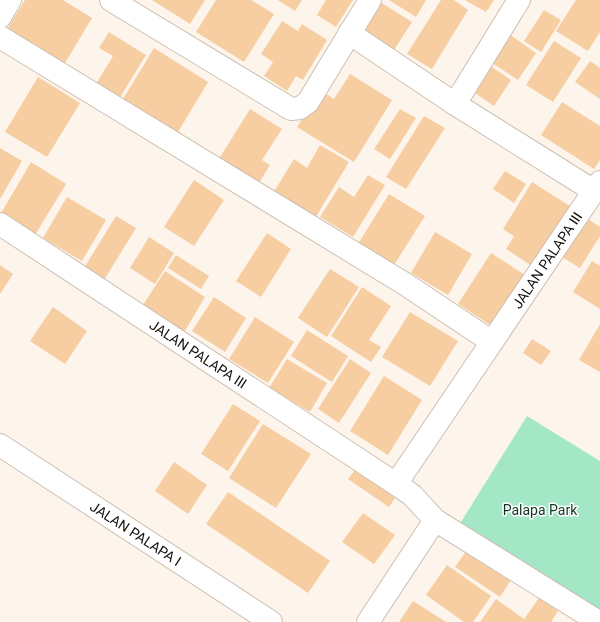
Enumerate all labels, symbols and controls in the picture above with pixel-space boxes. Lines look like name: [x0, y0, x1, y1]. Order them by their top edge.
street label: JALAN PALAPA III: [509, 209, 585, 311]
street label: JALAN PALAPA III: [147, 316, 250, 392]
street label: JALAN PALAPA I: [87, 498, 184, 569]
park label: Palapa Park: [503, 502, 578, 518]

